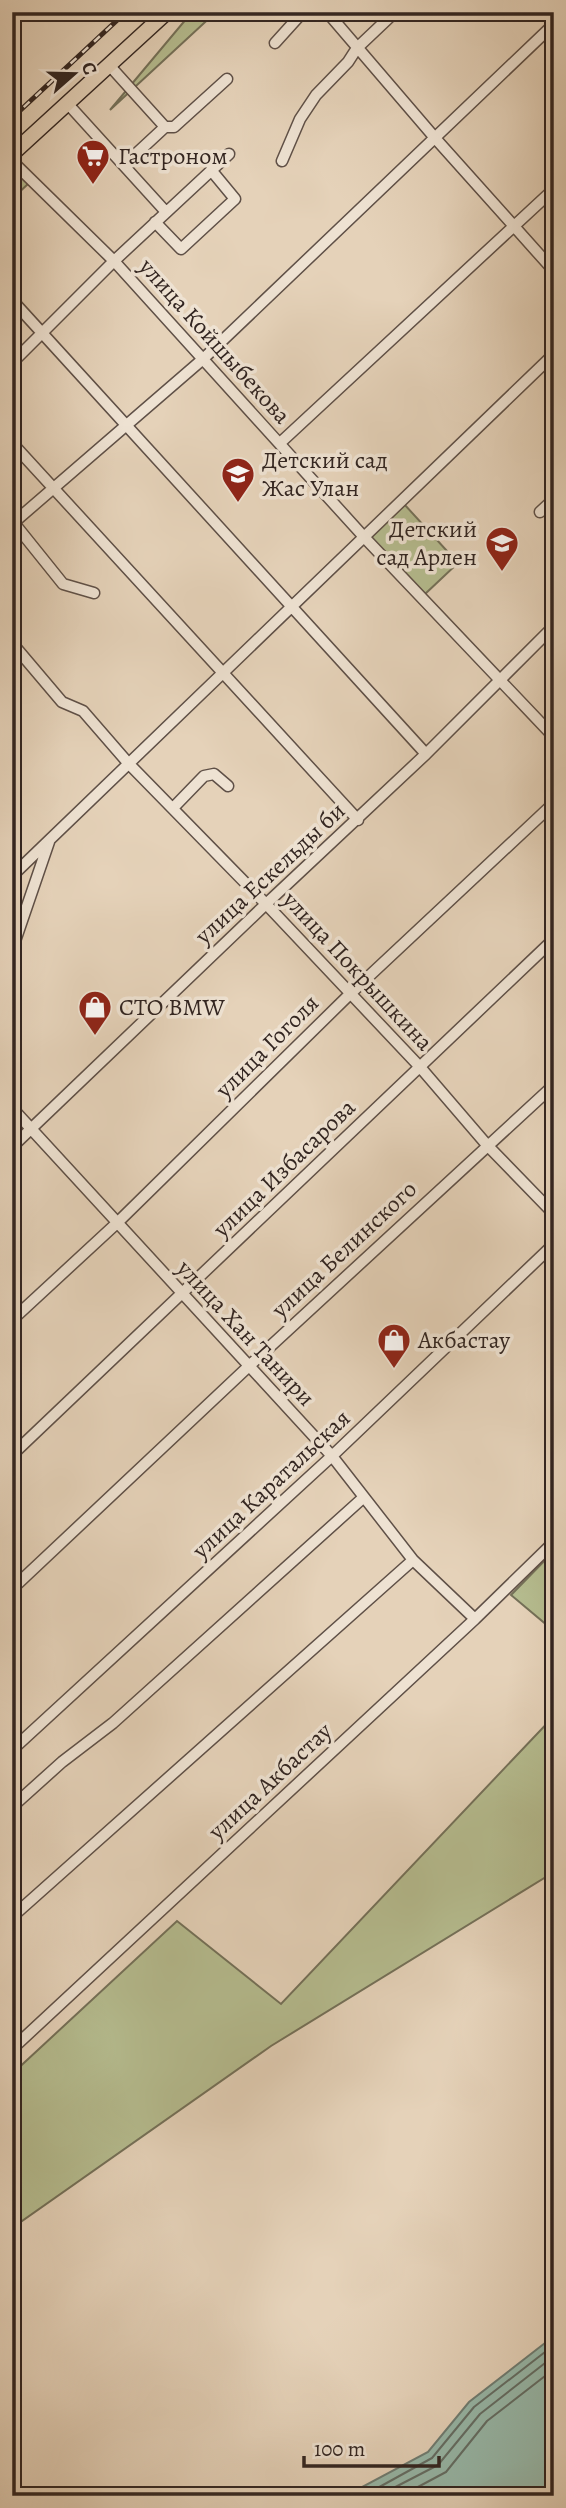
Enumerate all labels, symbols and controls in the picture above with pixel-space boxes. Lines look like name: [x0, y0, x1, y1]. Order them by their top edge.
north arrow: [38, 38, 108, 108]
text: С: [75, 59, 103, 78]
supermarket icon: Гастроном: [74, 137, 112, 186]
place label: Гастроном: [118, 140, 227, 172]
street label: улица Койшыбекова: [131, 251, 298, 431]
place label: Детский сад Жас Улан: [262, 444, 388, 504]
school or university icon: Детский сад Жас Улан: [219, 455, 257, 504]
place label: Детский сад Арлен: [376, 513, 477, 573]
school or university icon: Детский сад Арлен: [483, 524, 521, 573]
street label: улица Ескельды би: [187, 795, 352, 952]
street label: улица Покрышкина: [275, 884, 440, 1058]
street label: улица Гоголя: [208, 987, 326, 1105]
shop icon: СТО BMW: [76, 988, 114, 1037]
place label: СТО BMW: [119, 991, 226, 1023]
street label: улица Избасарова: [205, 1092, 362, 1245]
street label: улица Белинского: [264, 1173, 424, 1325]
street label: улица Хан Танири: [169, 1252, 322, 1413]
shop icon: Акбастау: [375, 1321, 413, 1370]
place label: Акбастау: [417, 1324, 510, 1356]
street label: улица Каратальская: [184, 1402, 357, 1566]
street label: улица Акбастау: [200, 1715, 339, 1847]
scale bar: [304, 2424, 438, 2468]
text: 100 m: [314, 2435, 365, 2463]

